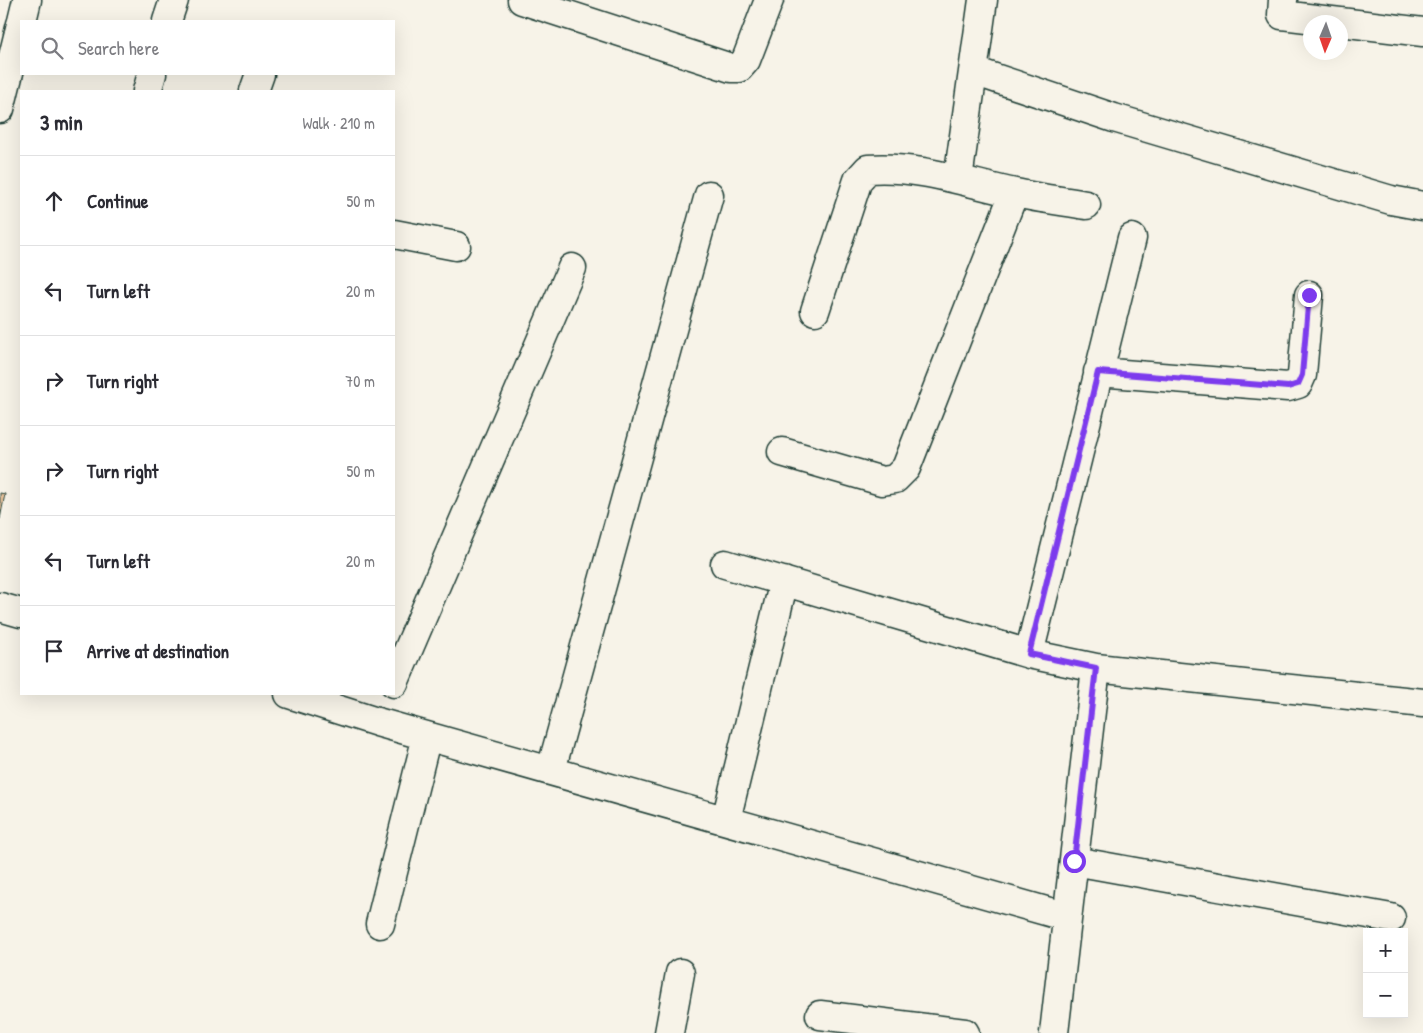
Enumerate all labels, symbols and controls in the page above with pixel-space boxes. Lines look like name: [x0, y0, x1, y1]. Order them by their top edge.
north arrow: [1303, 15, 1348, 60]
search box: [20, 20, 395, 75]
icon: search: [38, 34, 66, 62]
text: Search here: [78, 35, 159, 61]
text: 3 min: [40, 108, 83, 137]
text: Walk · 210 m: [302, 112, 375, 134]
icon: ahead: [40, 187, 68, 215]
text: Continue: [87, 188, 148, 214]
text: 50 m: [347, 190, 375, 212]
icon: left: [40, 277, 68, 305]
text: Turn left: [87, 278, 150, 304]
text: 20 m: [346, 280, 375, 302]
route end: [1298, 284, 1321, 307]
icon: right: [40, 367, 68, 395]
text: Turn right: [87, 368, 158, 394]
text: 70 m: [345, 370, 375, 392]
icon: right: [40, 457, 68, 485]
text: Turn right: [87, 458, 158, 484]
text: 50 m: [347, 460, 375, 482]
icon: left: [40, 547, 68, 575]
text: Turn left: [87, 548, 150, 574]
text: 20 m: [346, 550, 375, 572]
icon: arrive: [40, 637, 68, 665]
text: Arrive at destination: [87, 638, 229, 664]
route start: [1063, 850, 1086, 873]
map controls: [1363, 928, 1408, 1018]
button: +: [1363, 928, 1408, 973]
button: −: [1363, 973, 1408, 1018]

